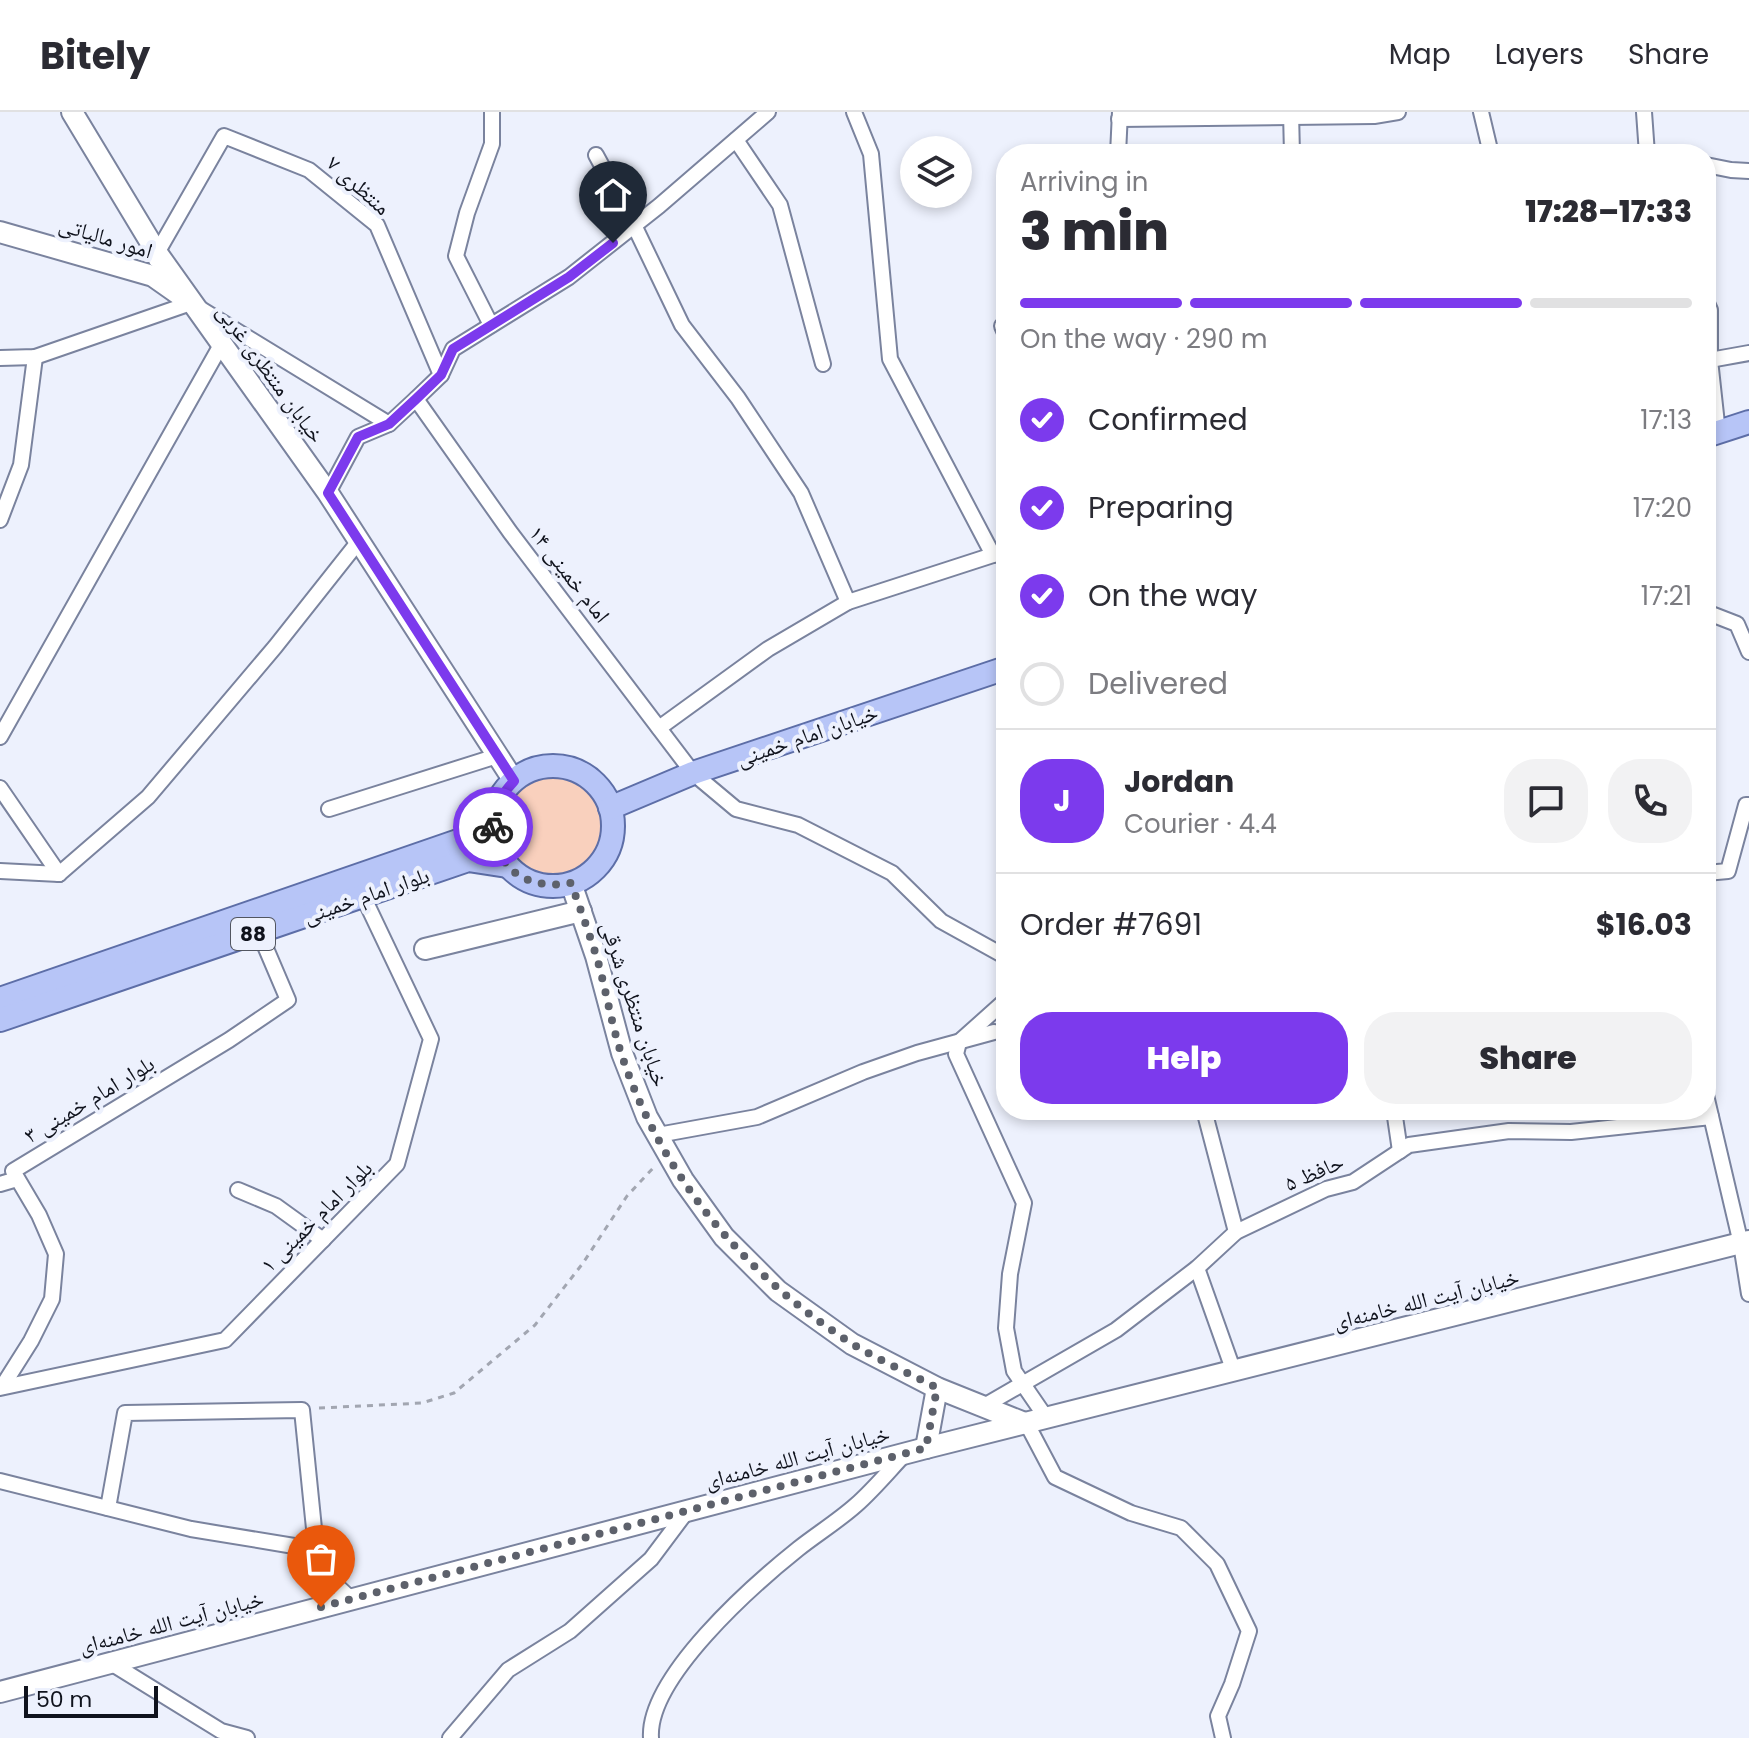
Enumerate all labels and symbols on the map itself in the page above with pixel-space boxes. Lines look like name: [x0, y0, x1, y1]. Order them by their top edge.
street label: منتظری ۷: [320, 148, 397, 222]
pin: [579, 161, 647, 243]
street label: امور مالیاتی: [55, 209, 156, 266]
street label: خیابان منتظری غربی: [209, 297, 332, 449]
street label: امام خمینی ۱۴: [522, 519, 617, 629]
street label: خیابان امام خمینی: [732, 697, 882, 774]
courier: [453, 787, 533, 867]
street label: بلوار امام خمینی: [299, 859, 433, 932]
street label: خیابان منتظری شرقی: [593, 917, 676, 1091]
road number: 88: [231, 918, 275, 950]
street label: بلوار امام خمینی ۳: [18, 1048, 160, 1151]
street label: حافظ ۵: [1280, 1146, 1349, 1199]
street label: بلوار امام خمینی ۱: [253, 1153, 379, 1279]
street label: خیابان آیت الله خامنه‌ای: [1330, 1261, 1522, 1338]
street label: خیابان آیت الله خامنه‌ای: [701, 1418, 893, 1497]
pin: [287, 1525, 355, 1607]
street label: خیابان آیت الله خامنه‌ای: [75, 1583, 267, 1662]
scale bar: [24, 1682, 158, 1718]

